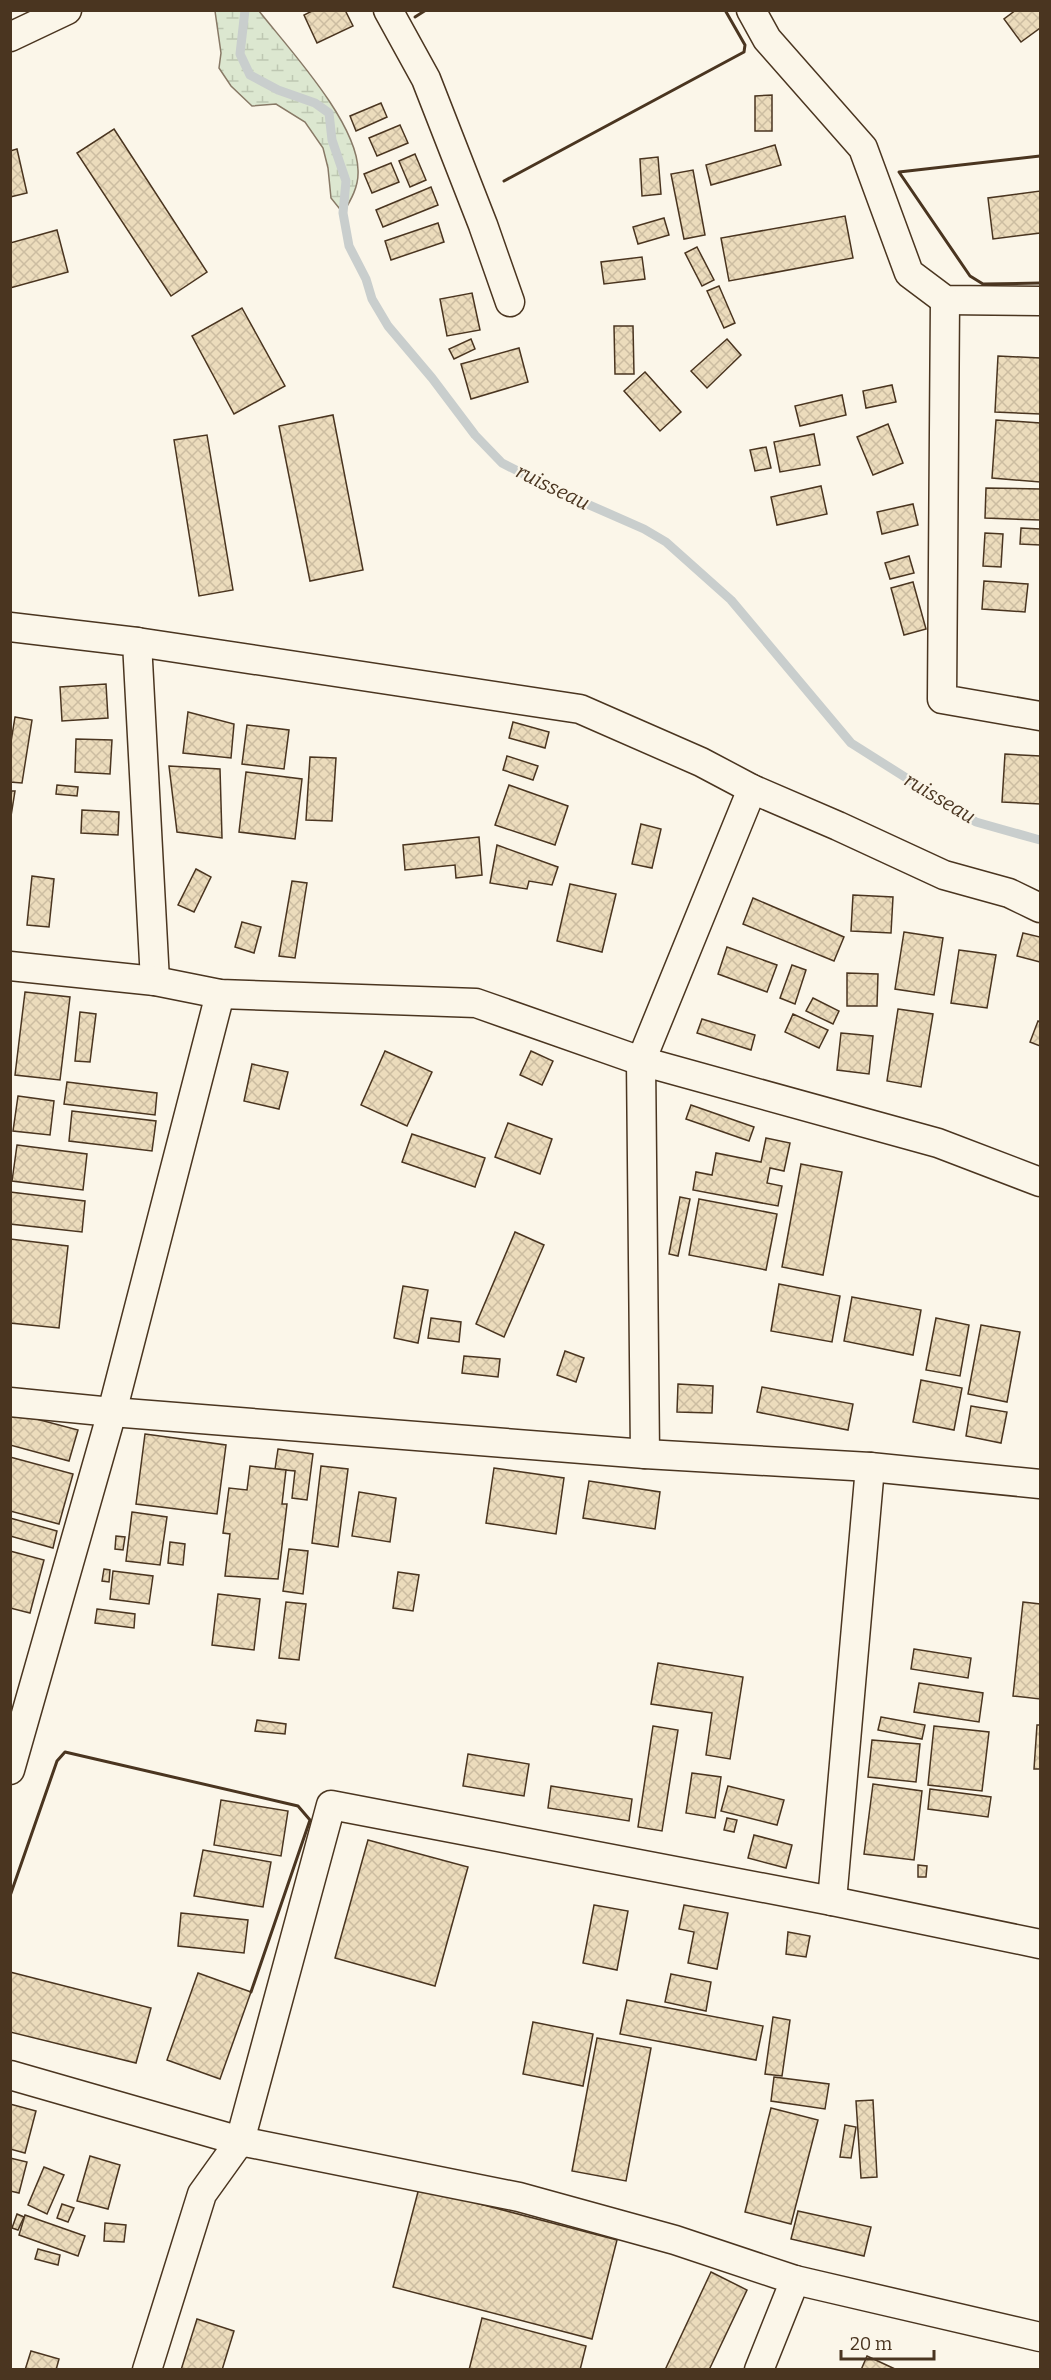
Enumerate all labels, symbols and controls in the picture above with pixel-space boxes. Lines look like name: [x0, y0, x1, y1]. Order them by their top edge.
water label: ruisseau: [512, 459, 594, 515]
water label: ruisseau: [900, 767, 980, 829]
scale bar: [841, 2323, 934, 2361]
text: 20 m: [850, 2333, 892, 2355]

